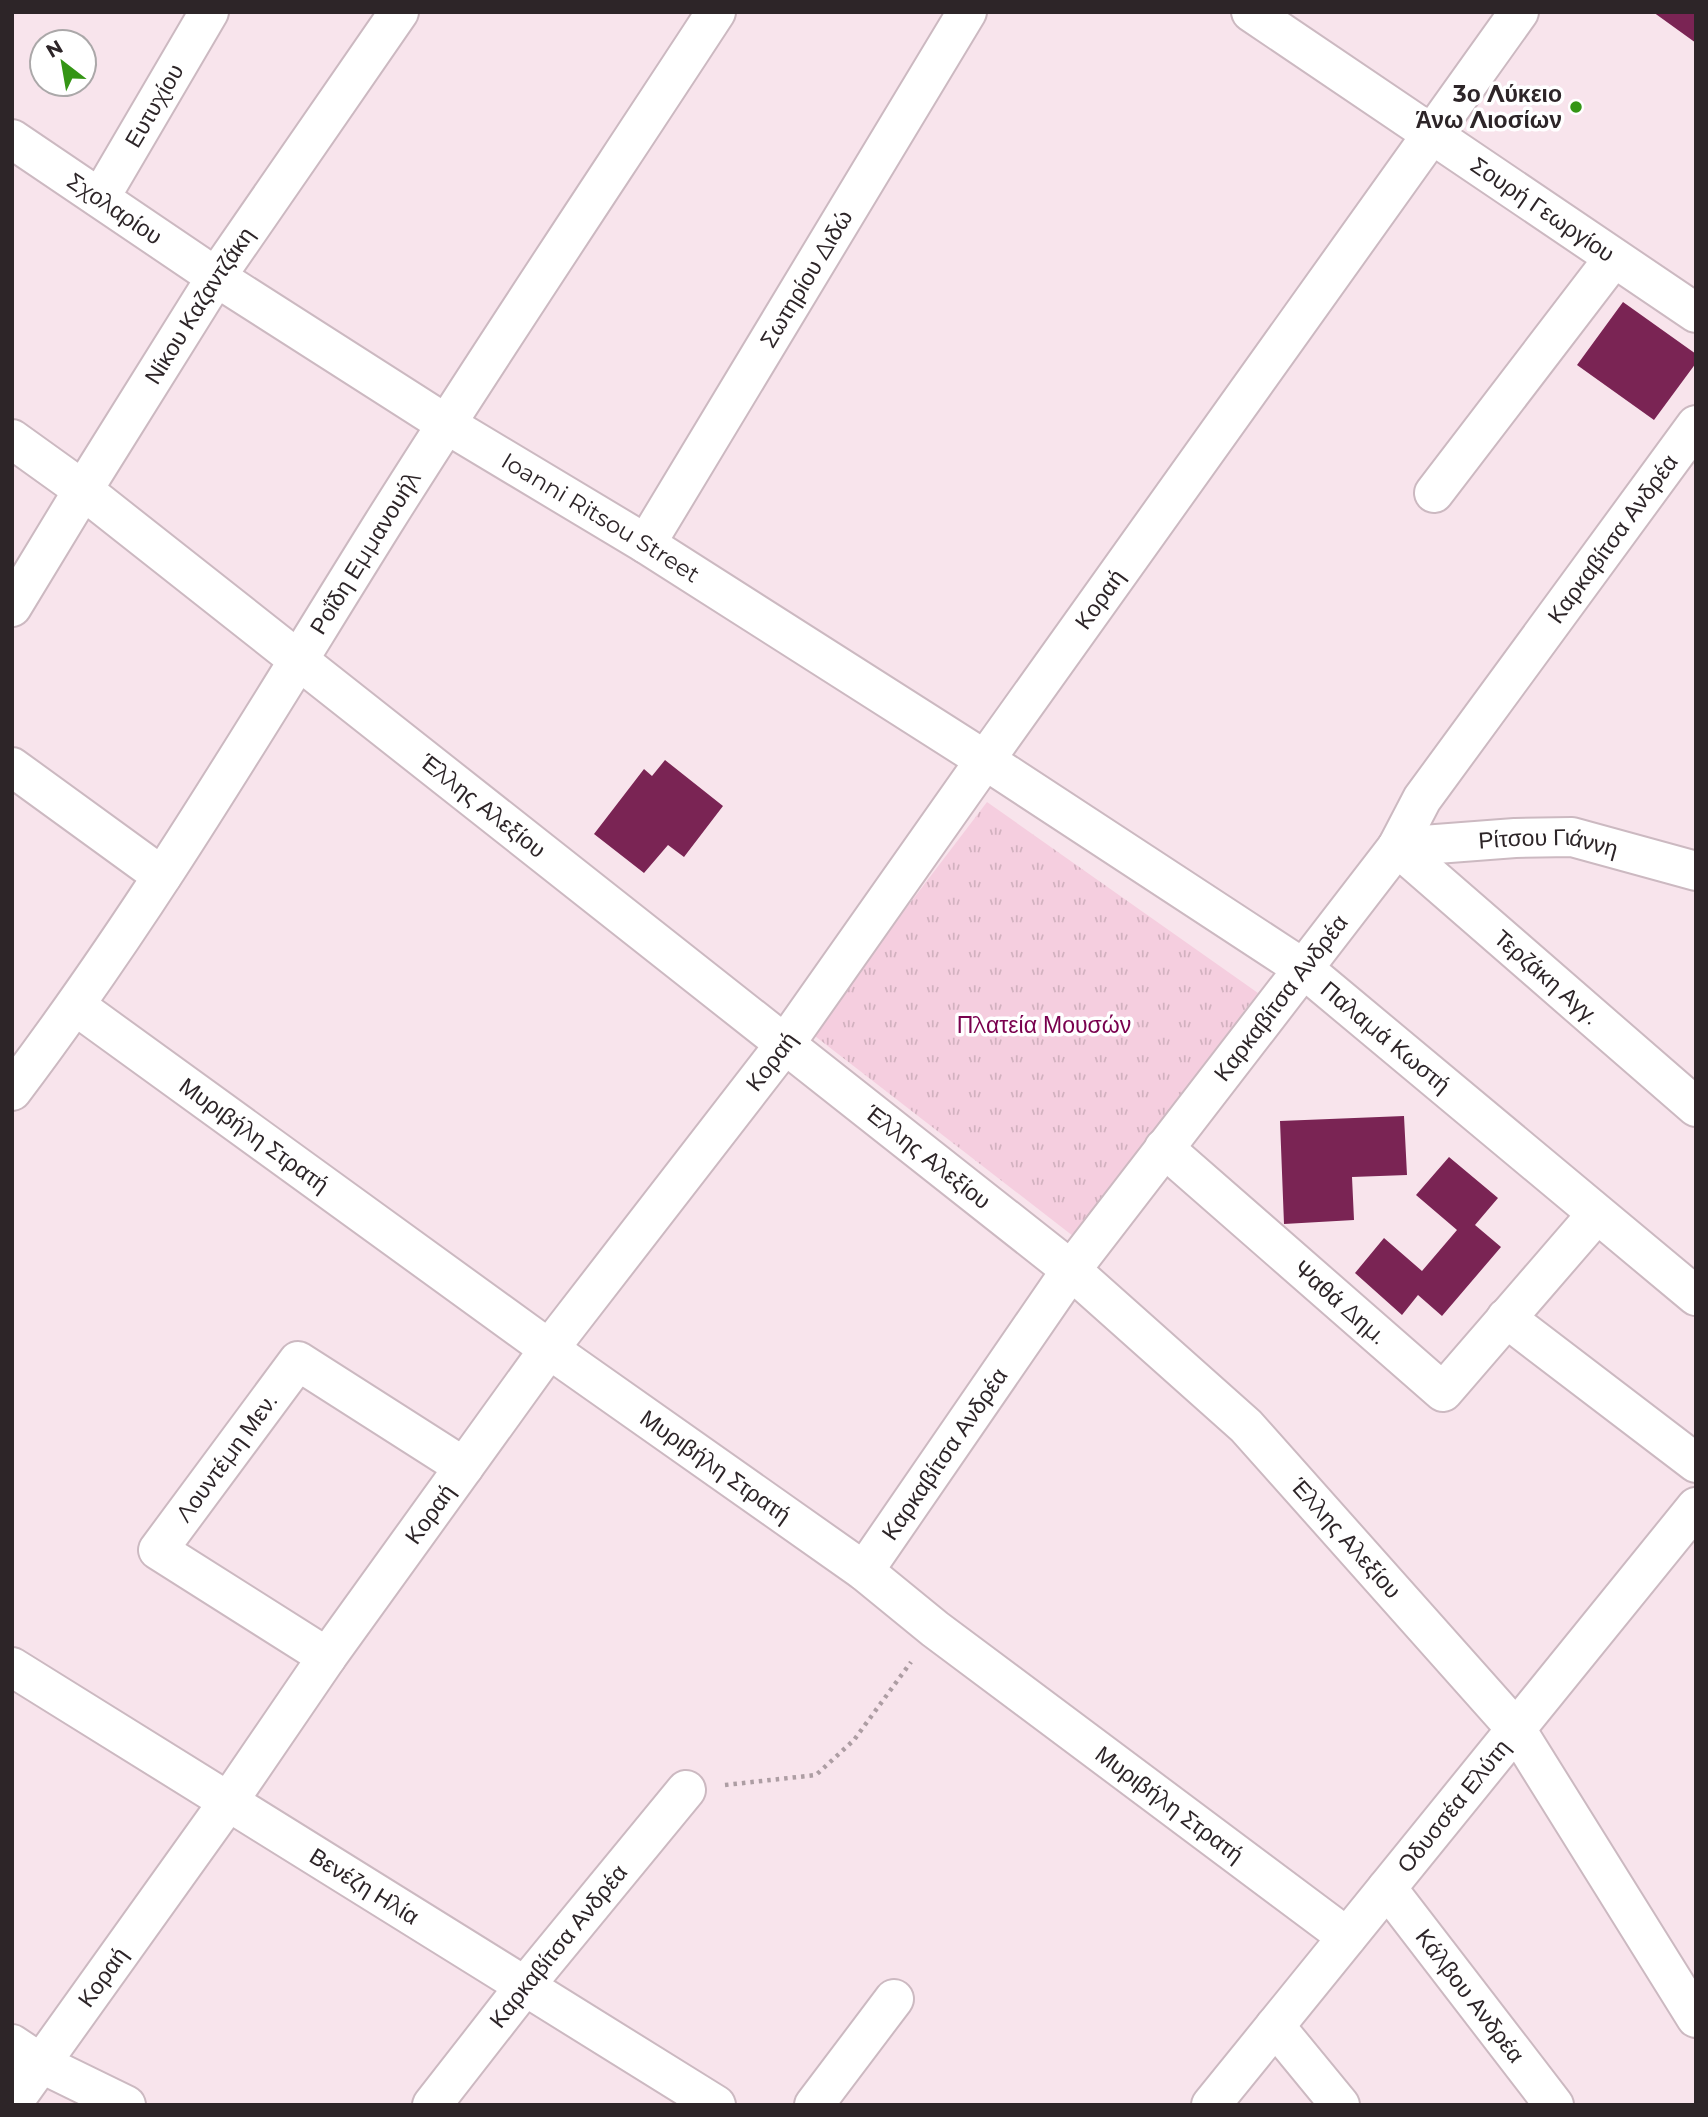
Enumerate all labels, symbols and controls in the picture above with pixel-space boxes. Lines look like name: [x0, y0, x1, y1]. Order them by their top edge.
north arrow: [28, 28, 98, 98]
text: N: [42, 35, 67, 63]
street label: Ευτυχίου: [119, 59, 190, 153]
place label: 3ο Λύκειο Άνω Λιοσίων: [1416, 80, 1562, 134]
marker: 3ο Λύκειο Άνω Λιοσίων: [1568, 99, 1584, 115]
street label: Σουρή Γεωργίου: [1465, 151, 1620, 268]
street label: Σχολαρίου: [62, 166, 168, 251]
street label: Σωτηρίου Διδώ: [754, 205, 858, 352]
street label: Νίκου Καζαντζάκη: [139, 222, 260, 389]
street label: Ioanni Ritsou Street: [496, 447, 705, 589]
street label: Καρκαβίτσα Ανδρέα: [1541, 449, 1684, 629]
street label: Ροΐδη Εμμανουήλ: [304, 466, 427, 639]
street label: Κοραή: [1069, 564, 1131, 635]
street label: Έλλης Αλεξίου: [414, 747, 551, 864]
street label: Ρίτσου Γιάννη: [1477, 823, 1621, 863]
street label: Καρκαβίτσα Ανδρέα: [1208, 909, 1354, 1087]
street label: Τερζάκη Αγγ.: [1488, 924, 1605, 1030]
street label: Παλαμά Κωστή: [1315, 975, 1456, 1099]
park label: Πλατεία Μουσών: [957, 1011, 1131, 1039]
street label: Κοραή: [740, 1027, 803, 1097]
street label: Μυριβήλη Στρατή: [174, 1072, 334, 1199]
street label: Έλλης Αλεξίου: [859, 1098, 996, 1215]
street label: Ψαθά Δημ.: [1288, 1254, 1392, 1350]
street label: Καρκαβίτσα Ανδρέα: [876, 1363, 1013, 1545]
street label: Λουντέμη Μεν.: [170, 1388, 283, 1527]
street label: Μυριβήλη Στρατή: [635, 1404, 796, 1529]
street label: Έλλης Αλεξίου: [1284, 1472, 1407, 1604]
street label: Κοραή: [399, 1479, 461, 1549]
street label: Οδυσσέα Ελύτη: [1391, 1734, 1516, 1878]
street label: Μυριβήλη Στρατή: [1090, 1740, 1249, 1869]
street label: Βενέζη Ηλία: [305, 1842, 424, 1931]
street label: Καρκαβίτσα Ανδρέα: [484, 1859, 633, 2033]
street label: Κάλβου Ανδρέα: [1410, 1923, 1530, 2068]
street label: Κοραή: [72, 1942, 134, 2013]

